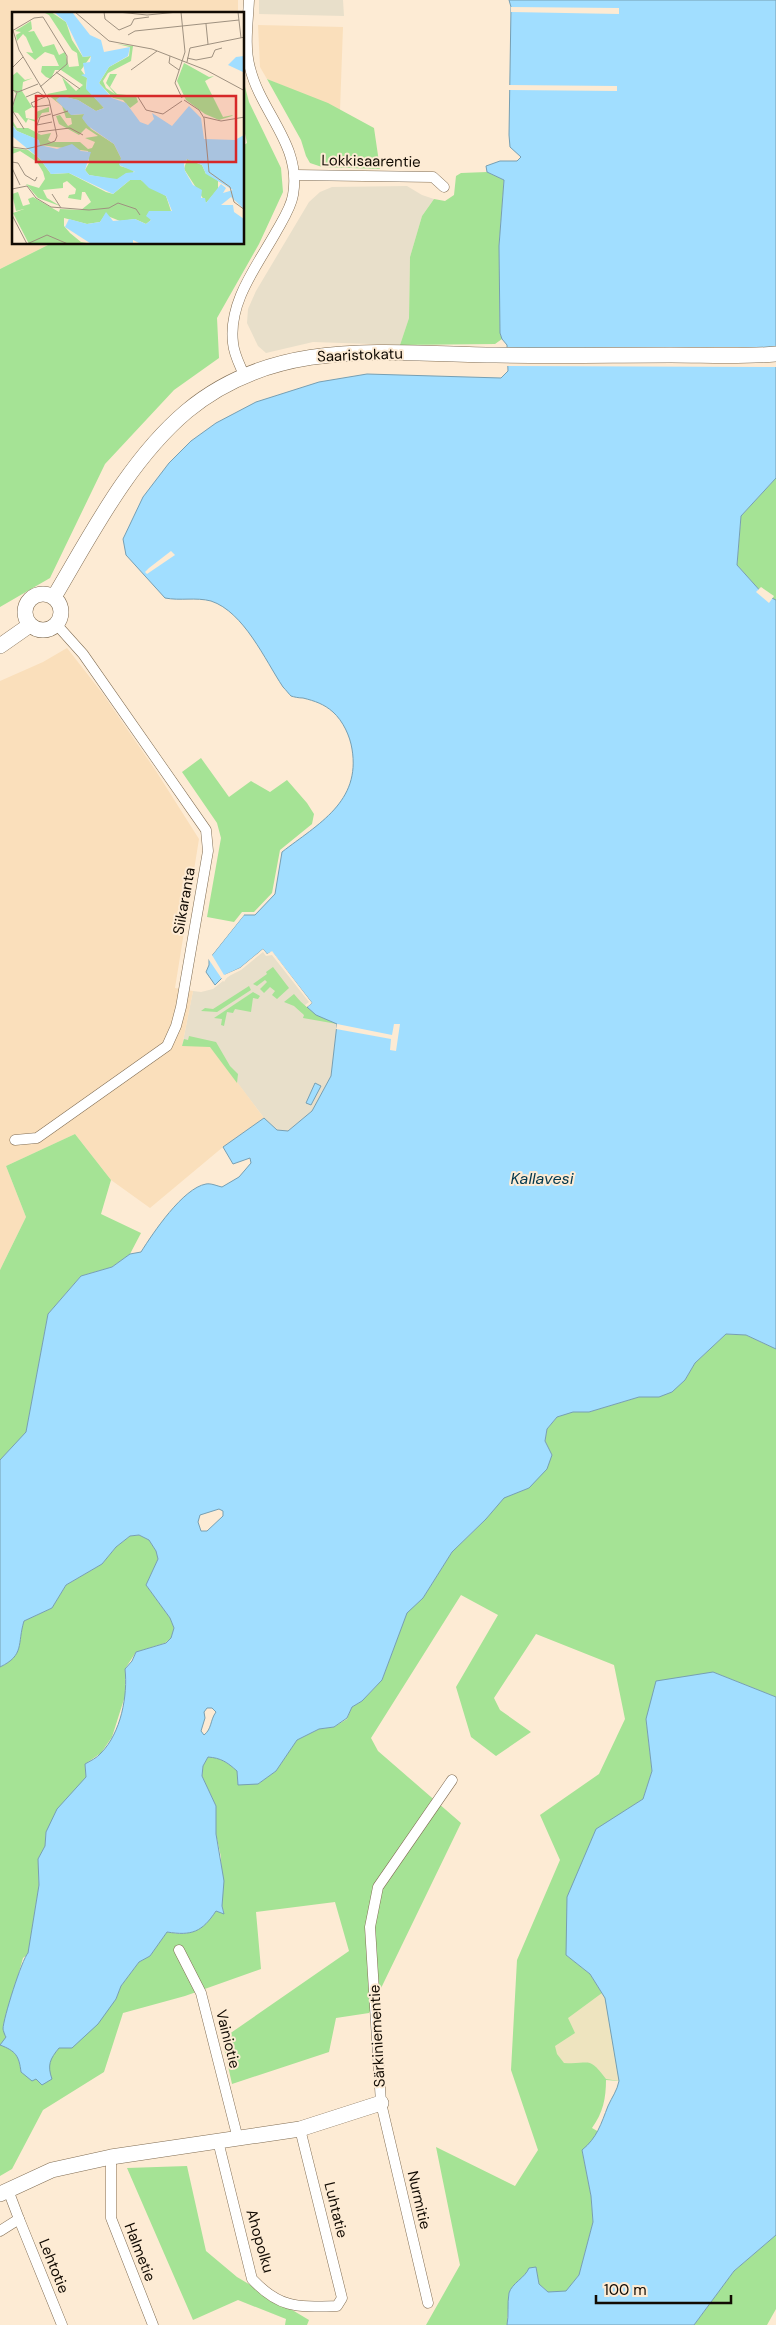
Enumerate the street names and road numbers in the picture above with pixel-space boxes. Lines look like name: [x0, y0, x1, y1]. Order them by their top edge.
street label: Lokkisaarentie: [321, 150, 421, 172]
street label: Saaristokatu: [317, 344, 403, 366]
street label: Siikaranta: [168, 866, 200, 936]
street label: Särkiniementie: [364, 1984, 390, 2088]
street label: Vainiotie: [211, 2008, 245, 2070]
street label: Nurmitie: [403, 2169, 435, 2231]
street label: Luhtatie: [319, 2180, 353, 2240]
street label: Ahopolku: [241, 2207, 279, 2275]
street label: Halmetie: [120, 2220, 160, 2284]
street label: Lehtotie: [34, 2236, 74, 2296]

